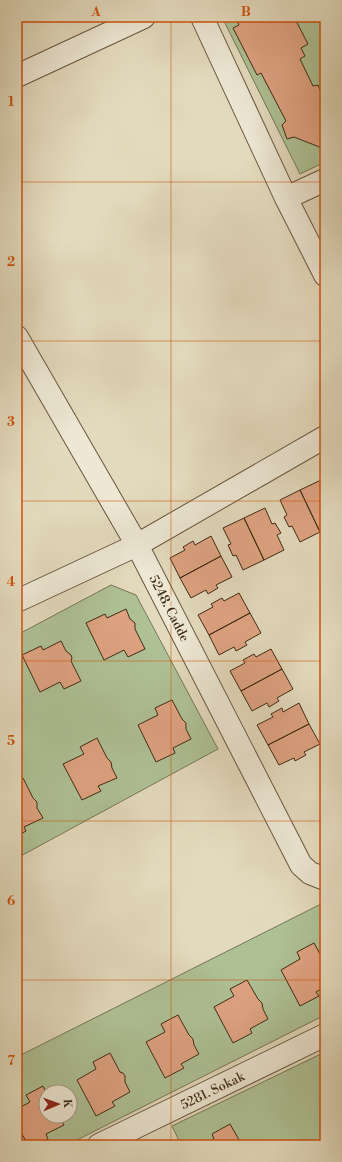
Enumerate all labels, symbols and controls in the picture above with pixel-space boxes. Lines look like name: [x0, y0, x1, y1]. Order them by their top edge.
text: A: [90, 4, 101, 20]
text: B: [241, 4, 251, 20]
text: 1: [8, 94, 15, 110]
text: 2: [7, 254, 15, 270]
text: 3: [7, 414, 15, 430]
street label: 5248. Cadde: [145, 572, 193, 645]
text: 4: [7, 574, 16, 590]
text: 5: [7, 733, 15, 749]
text: 6: [7, 893, 15, 909]
text: 7: [7, 1053, 15, 1069]
street label: 5281. Sokak: [178, 1068, 248, 1113]
north arrow: [38, 1084, 78, 1124]
text: K: [60, 1099, 74, 1109]

